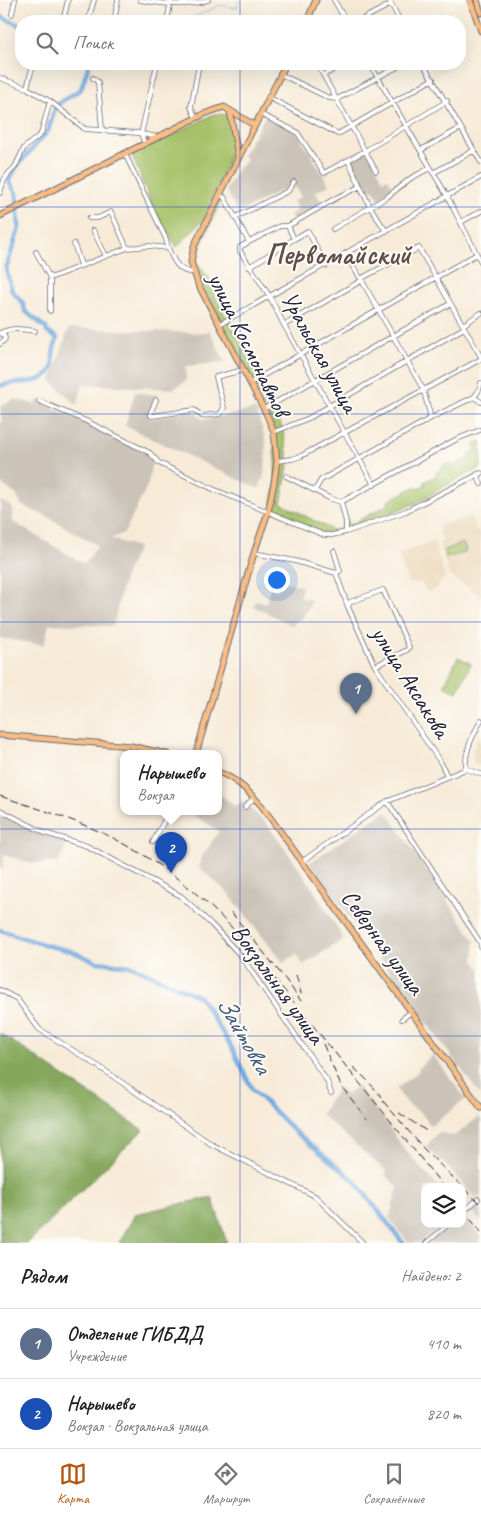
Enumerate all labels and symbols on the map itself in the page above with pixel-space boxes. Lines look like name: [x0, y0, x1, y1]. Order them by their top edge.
district label: Первомайский: [265, 236, 413, 273]
street label: улица Космонавтов: [200, 266, 298, 424]
street label: Уральская улица: [275, 286, 367, 420]
your location: [264, 567, 290, 593]
street label: улица Аксакова: [364, 619, 458, 745]
pin: 1: [340, 673, 372, 714]
pin: 2: [155, 832, 187, 873]
street label: Северная улица: [335, 884, 432, 1002]
street label: Вокзальная улица: [224, 918, 332, 1051]
water label: Зайтовка: [209, 991, 280, 1081]

